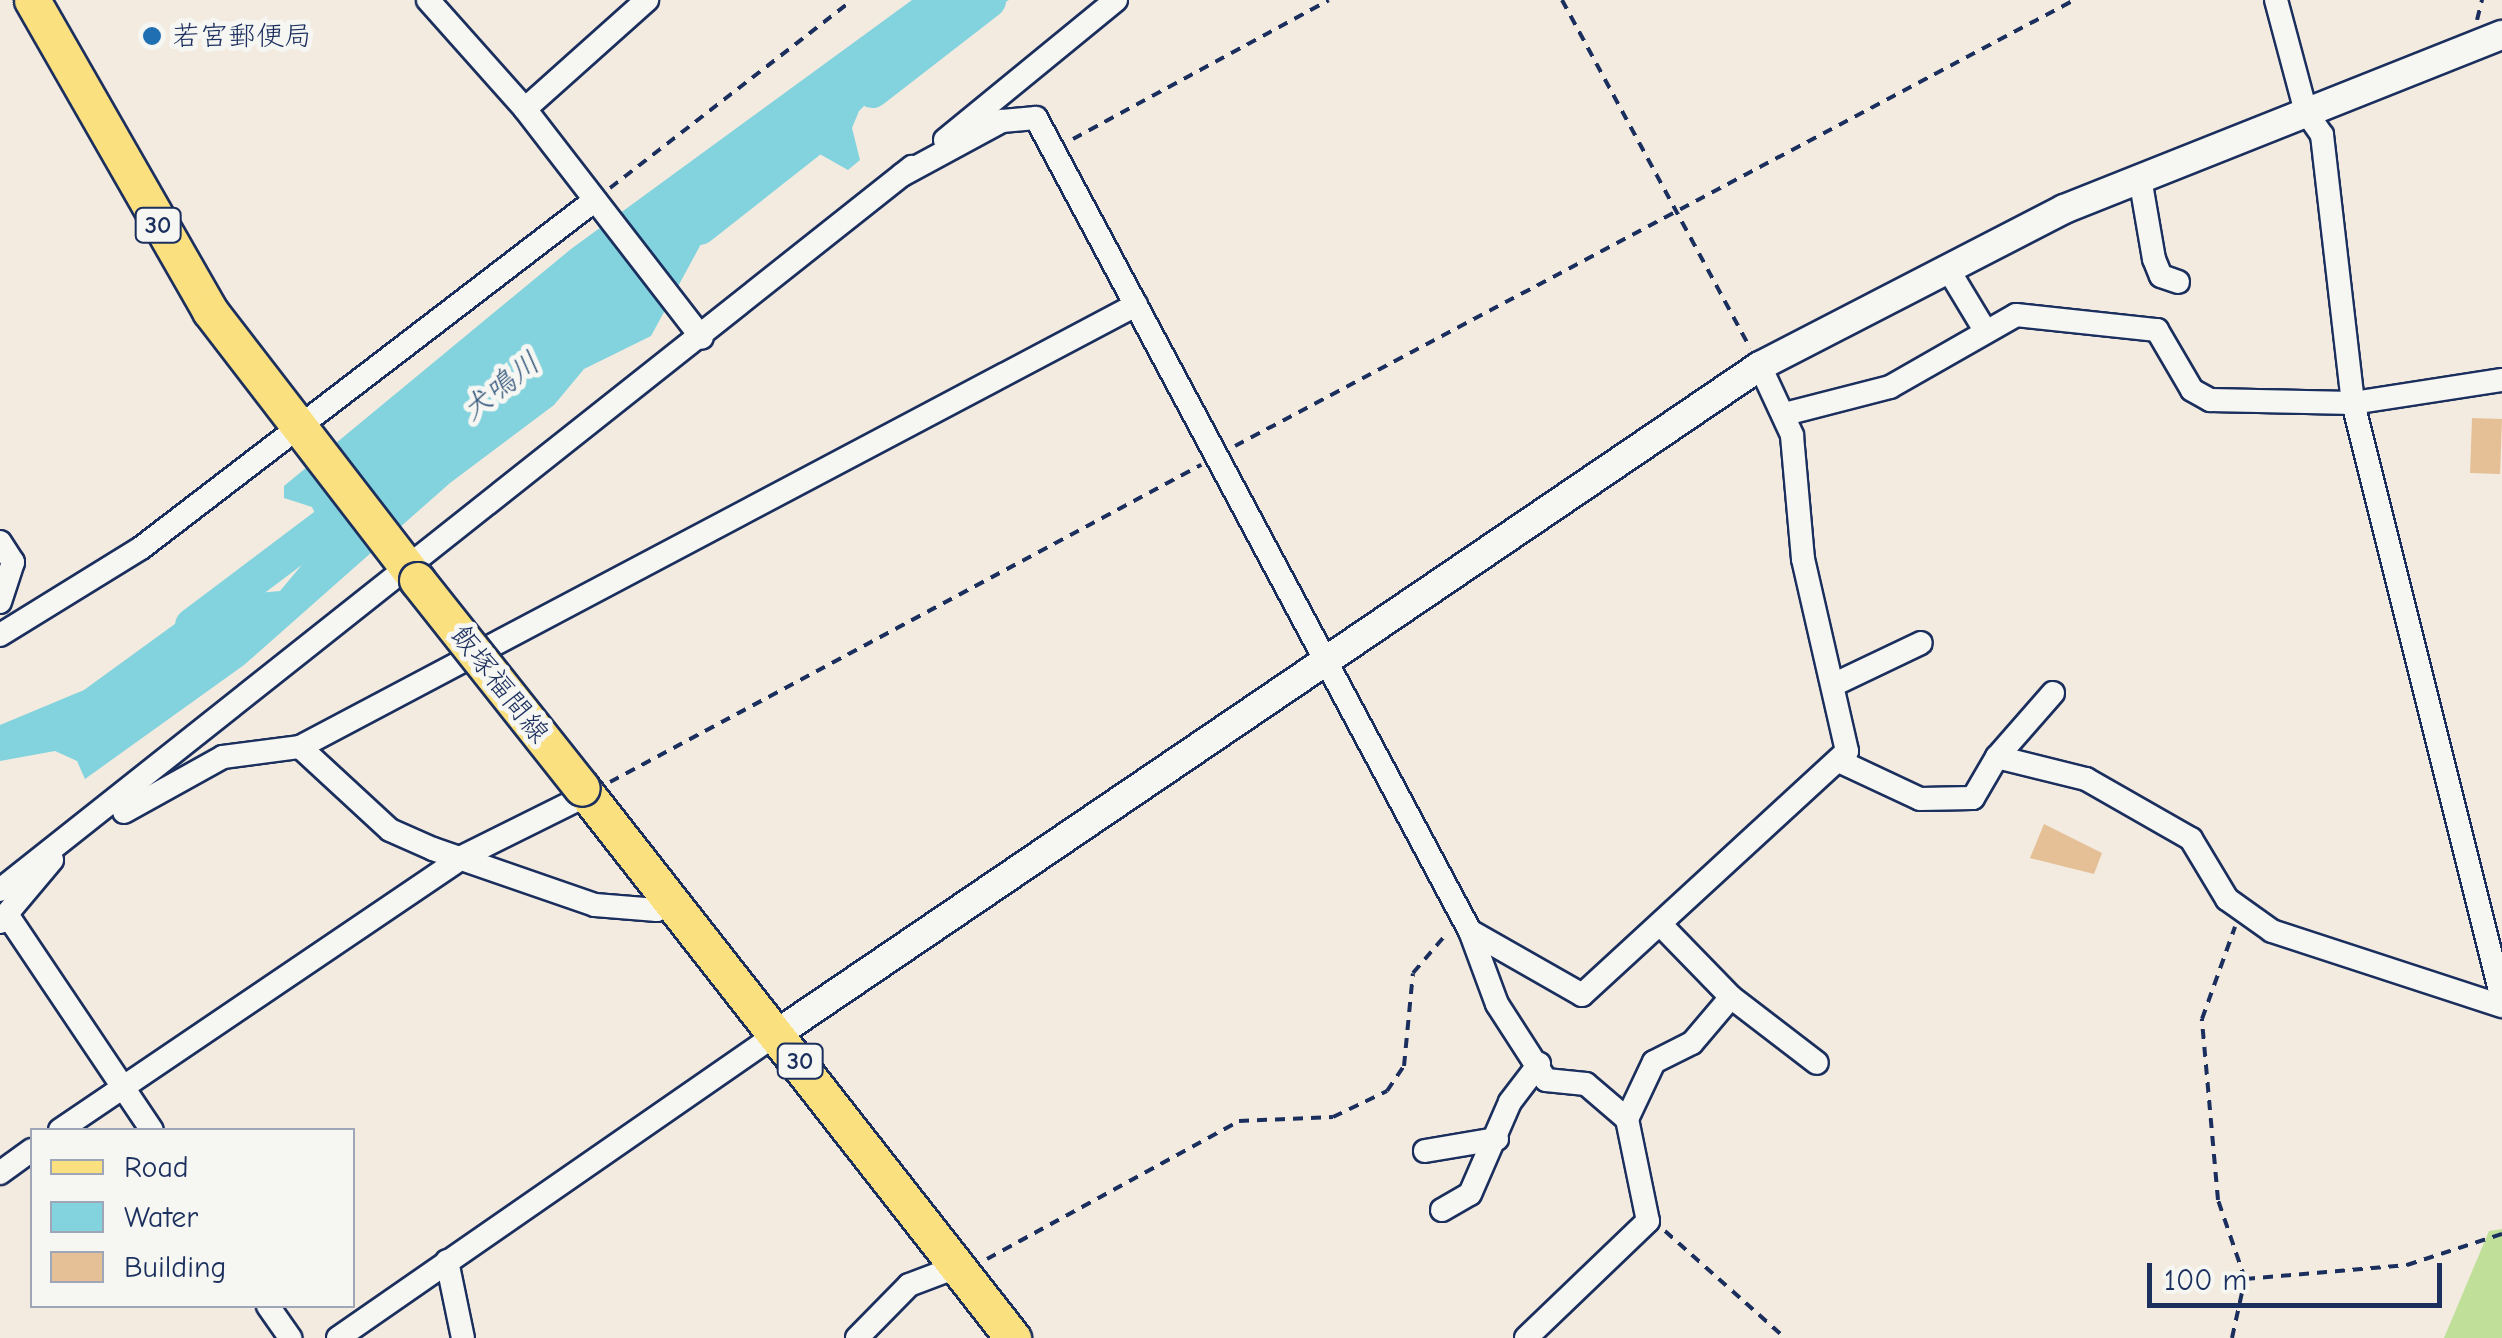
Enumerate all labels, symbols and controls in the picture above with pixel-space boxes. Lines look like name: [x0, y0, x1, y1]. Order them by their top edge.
place label: 若宮郵便局: [172, 19, 312, 53]
marker: 若宮郵便局: [141, 25, 163, 47]
road number: 30: [133, 205, 183, 245]
water label: 犬鳴川: [454, 345, 548, 429]
street label: 飯塚福間線: [444, 618, 556, 750]
road number: 30: [775, 1041, 825, 1081]
legend: [30, 1128, 355, 1308]
text: Road: [124, 1150, 189, 1185]
text: Water: [124, 1200, 198, 1235]
scale bar: [2152, 1243, 2447, 1305]
text: Building: [124, 1250, 227, 1285]
text: 100 m: [2164, 1263, 2247, 1298]

